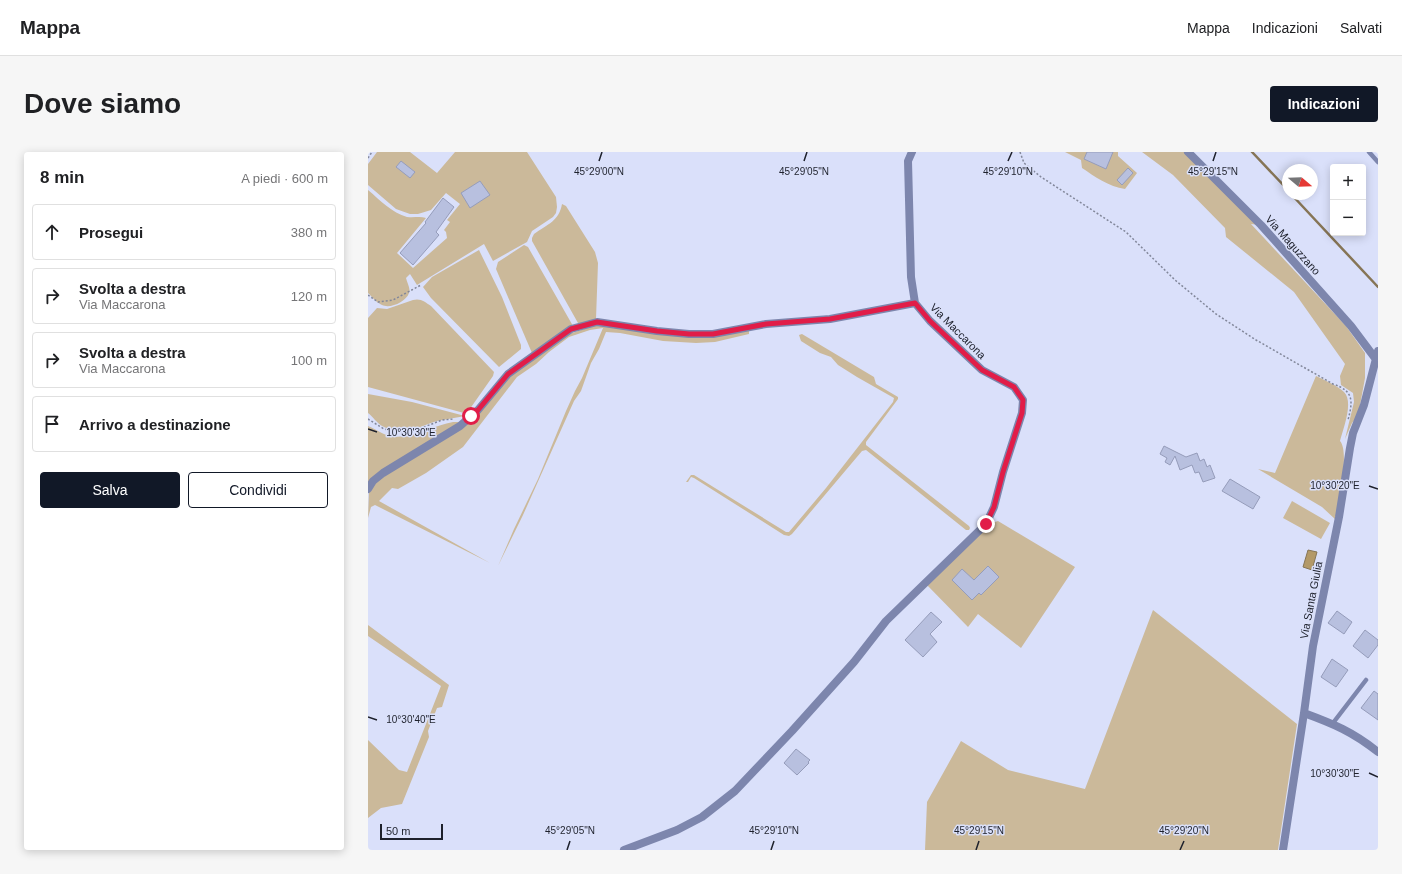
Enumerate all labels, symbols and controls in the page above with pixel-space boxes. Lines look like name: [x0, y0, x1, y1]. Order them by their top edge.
text: Mappa: [20, 17, 80, 38]
text: Mappa: [1187, 20, 1230, 36]
text: Indicazioni: [1252, 20, 1318, 36]
text: Salvati: [1340, 20, 1382, 36]
button: Indicazioni: [1270, 86, 1378, 122]
text: Dove siamo: [24, 88, 181, 119]
north arrow: [1282, 164, 1318, 200]
map controls: [1330, 164, 1366, 236]
button: +: [1330, 164, 1366, 200]
text: 45°29'00"N: [574, 166, 624, 177]
text: 45°29'05"N: [779, 166, 829, 177]
text: 45°29'10"N: [983, 166, 1033, 177]
text: 45°29'15"N: [1188, 166, 1238, 177]
text: 8 min: [40, 168, 84, 187]
text: A piedi · 600 m: [241, 171, 328, 186]
button: −: [1330, 200, 1366, 236]
street label: Via Maguzzano: [1263, 213, 1323, 277]
icon: ahead: [41, 221, 63, 243]
text: Prosegui: [79, 224, 143, 241]
text: 380 m: [291, 225, 327, 240]
text: Svolta a destra: [79, 280, 186, 297]
icon: right: [41, 285, 63, 307]
text: 120 m: [291, 289, 327, 304]
text: Via Maccarona: [79, 297, 165, 312]
street label: Via Maccarona: [928, 301, 989, 362]
text: Svolta a destra: [79, 344, 186, 361]
icon: right: [41, 349, 63, 371]
text: 100 m: [291, 353, 327, 368]
text: Via Maccarona: [79, 361, 165, 376]
route start: [462, 407, 480, 425]
icon: arrive: [41, 413, 63, 435]
text: Arrivo a destinazione: [79, 416, 231, 433]
text: 10°30'30"E: [386, 427, 436, 438]
button: Salva: [40, 472, 180, 508]
button: Condividi: [188, 472, 328, 508]
text: 10°30'20"E: [1310, 480, 1360, 491]
route end: [977, 515, 995, 533]
street label: Via Santa Giulia: [1298, 559, 1325, 640]
text: 10°30'40"E: [386, 714, 436, 725]
text: 10°30'30"E: [1310, 768, 1360, 779]
scale bar: [380, 822, 443, 841]
text: 50 m: [386, 825, 410, 837]
text: 45°29'05"N: [545, 825, 595, 836]
text: 45°29'10"N: [749, 825, 799, 836]
text: 45°29'15"N: [954, 825, 1004, 836]
text: 45°29'20"N: [1159, 825, 1209, 836]

